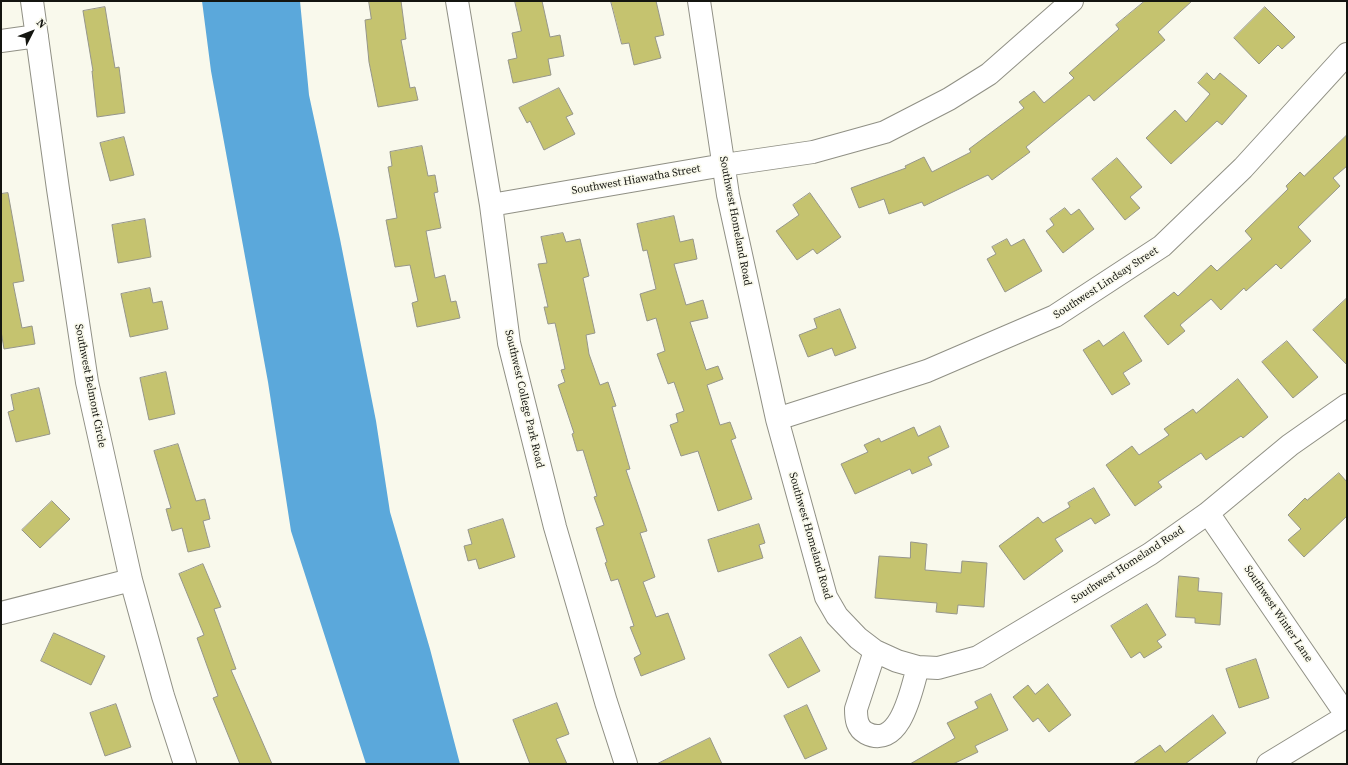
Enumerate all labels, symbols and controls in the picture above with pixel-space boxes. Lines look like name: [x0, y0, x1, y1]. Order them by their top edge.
north arrow: [12, 12, 52, 52]
text: N: [33, 16, 50, 32]
street label: Southwest Homeland Road: [716, 155, 754, 287]
street label: Southwest Hiawatha Street: [571, 162, 701, 198]
street label: Southwest Lindsay Street: [1051, 244, 1161, 322]
street label: Southwest Belmont Circle: [72, 323, 108, 449]
street label: Southwest College Park Road: [502, 329, 546, 469]
street label: Southwest Homeland Road: [786, 471, 834, 601]
street label: Southwest Homeland Road: [1069, 524, 1187, 606]
street label: Southwest Winter Lane: [1241, 563, 1315, 665]

